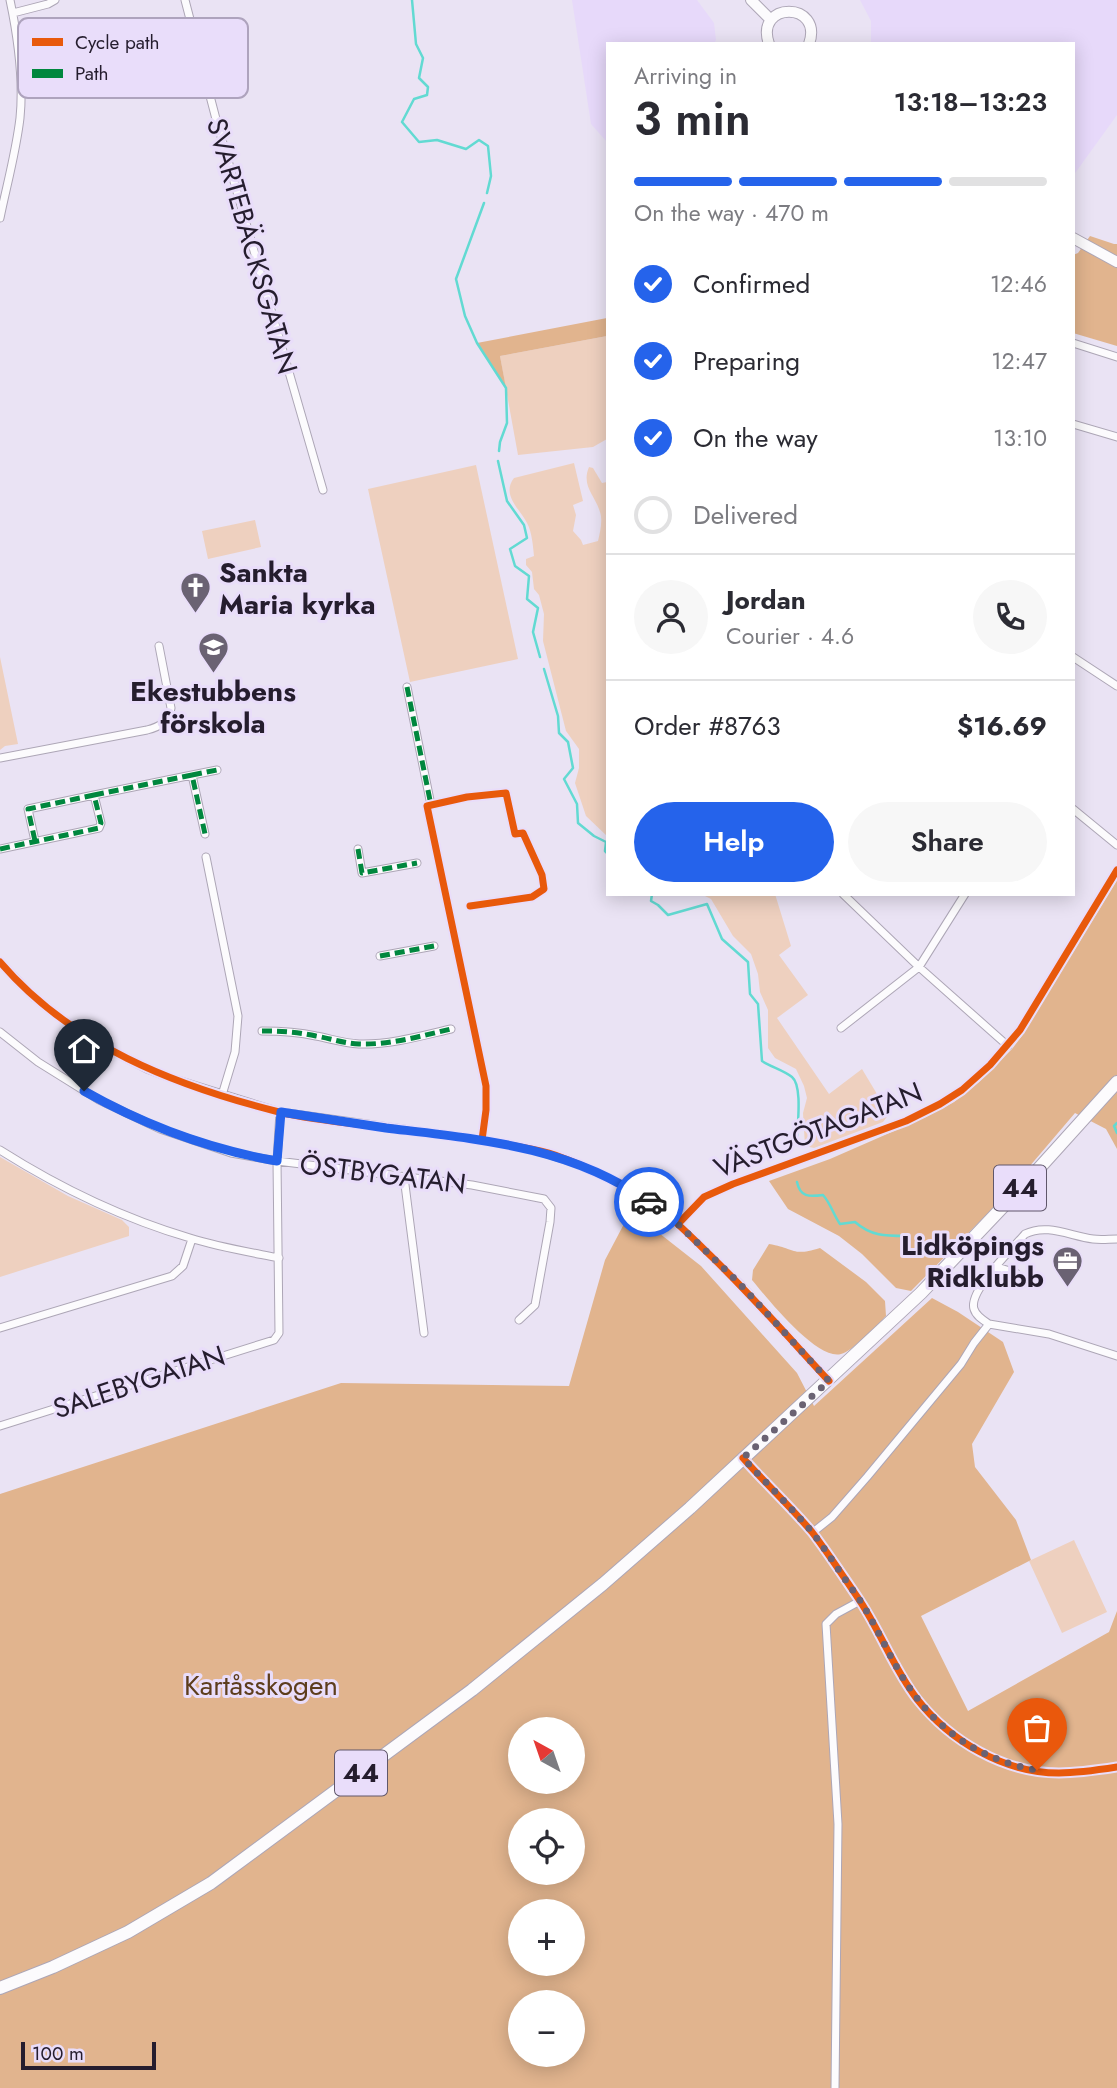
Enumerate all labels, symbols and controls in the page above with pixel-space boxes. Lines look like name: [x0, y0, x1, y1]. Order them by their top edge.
legend: [18, 18, 248, 98]
text: Cycle path: [75, 29, 160, 56]
text: Arriving in: [634, 59, 737, 93]
text: Path: [75, 60, 109, 87]
text: 13:18–13:23: [894, 83, 1047, 121]
text: 3 min: [634, 86, 751, 152]
street label: SVARTEBÄCKSGATAN: [196, 113, 308, 379]
text: On the way · 470 m: [634, 196, 829, 230]
icon: check: [634, 265, 672, 303]
text: Confirmed: [693, 265, 810, 303]
text: 12:46: [990, 267, 1047, 301]
icon: check: [634, 342, 672, 380]
text: Preparing: [693, 342, 800, 380]
text: 12:47: [991, 344, 1047, 378]
icon: check: [634, 419, 672, 457]
text: On the way: [693, 419, 818, 457]
text: 13:10: [993, 421, 1047, 455]
text: Delivered: [693, 496, 798, 534]
place label: Sankta Maria kyrka: [219, 552, 376, 625]
church icon: Sankta Maria kyrka: [179, 571, 213, 615]
button: person: [634, 580, 708, 654]
button: phone: [973, 580, 1047, 654]
text: Jordan: [726, 581, 806, 619]
text: Courier · 4.6: [726, 619, 854, 653]
school or university icon: Ekestubbens förskola: [196, 630, 230, 674]
place label: Ekestubbens förskola: [130, 671, 296, 744]
text: Order #8763: [634, 707, 781, 745]
text: $16.69: [957, 707, 1047, 745]
button: Help: [634, 802, 834, 882]
button: Share: [848, 802, 1047, 882]
pin: [54, 1019, 114, 1091]
icon: home: [65, 1030, 103, 1068]
street label: VÄSTGÖTAGATAN: [708, 1071, 928, 1189]
street label: ÖSTBYGATAN: [297, 1143, 469, 1205]
road number: 44: [994, 1166, 1046, 1210]
courier: [614, 1167, 684, 1237]
icon: car: [630, 1183, 668, 1221]
place label: Lidköpings Ridklubb: [901, 1225, 1044, 1298]
office icon: Lidköpings Ridklubb: [1050, 1244, 1084, 1288]
street label: SALEBYGATAN: [48, 1335, 230, 1429]
park label: Kartåsskogen: [184, 1665, 338, 1706]
pin: [1007, 1698, 1067, 1770]
icon: bag: [1018, 1709, 1056, 1747]
north arrow: [508, 1717, 584, 1794]
map controls: [508, 1717, 585, 2067]
road number: 44: [335, 1750, 387, 1796]
button: locate: [508, 1808, 585, 1885]
button: +: [508, 1899, 585, 1976]
button: −: [508, 1990, 585, 2067]
scale bar: [21, 2039, 156, 2071]
text: 100 m: [32, 2040, 84, 2067]

